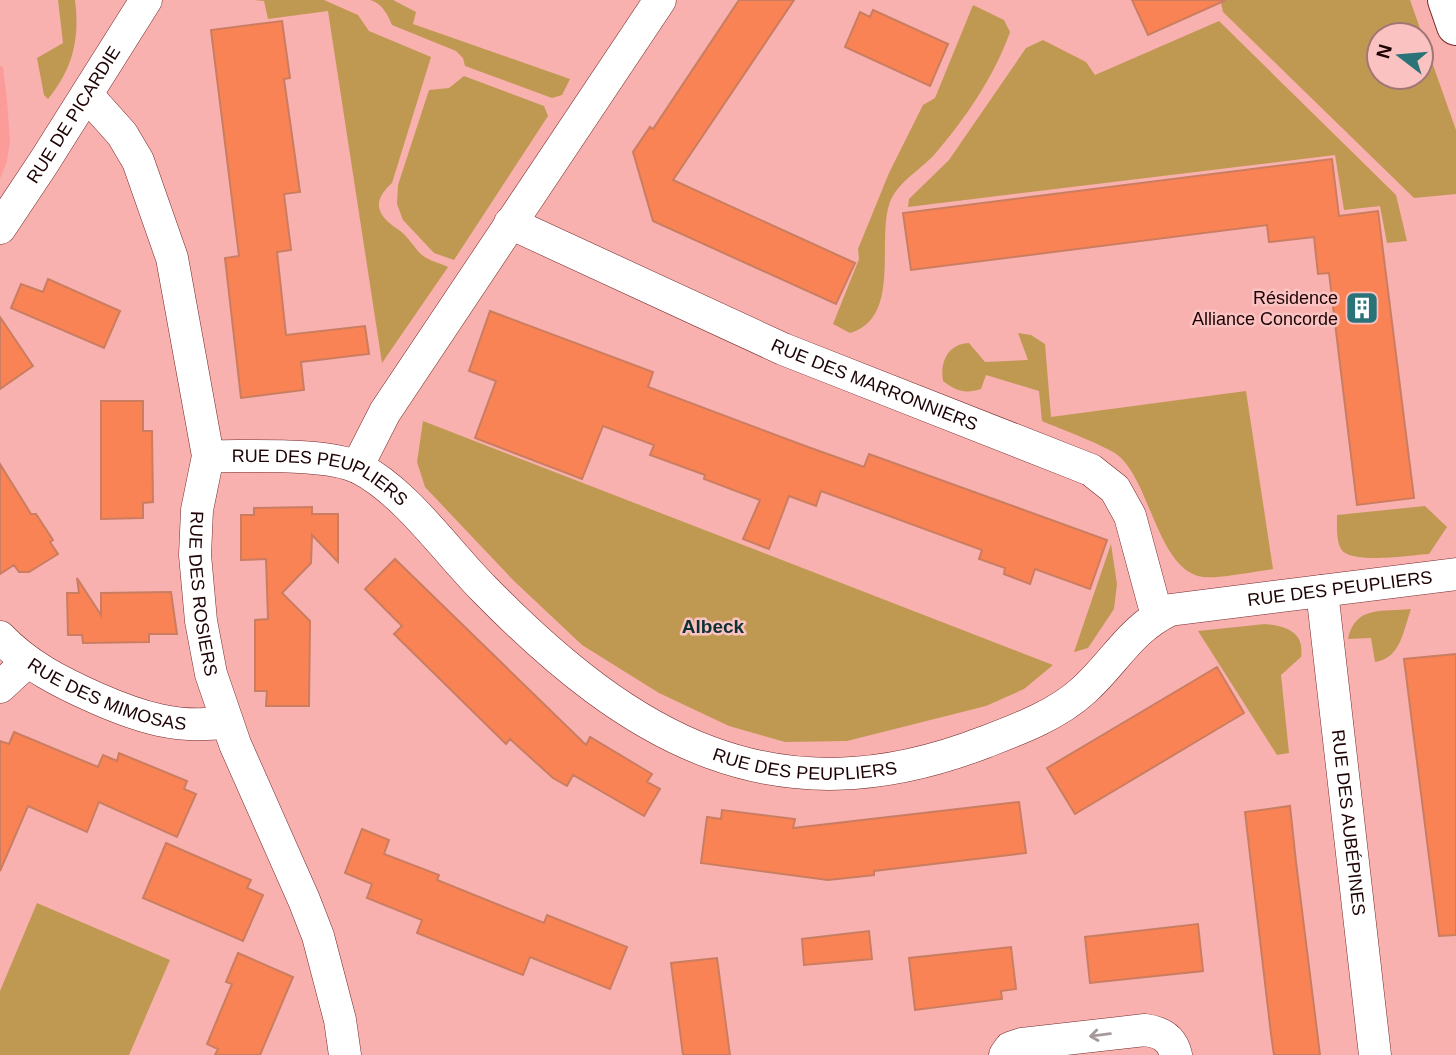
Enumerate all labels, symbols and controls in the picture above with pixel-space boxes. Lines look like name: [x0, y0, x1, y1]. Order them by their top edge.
north arrow: [1365, 21, 1435, 91]
text: N: [1372, 42, 1396, 61]
street label: RUE DE PICARDIE: [23, 43, 124, 187]
place label: Résidence Alliance Concorde: [1192, 288, 1338, 329]
building icon: Résidence Alliance Concorde: [1343, 289, 1381, 327]
street label: RUE DES MARRONNIERS: [768, 335, 981, 435]
street label: RUE DES PEUPLIERS: [232, 446, 412, 510]
street label: RUE DES ROSIERS: [185, 511, 221, 678]
street label: RUE DES PEUPLIERS: [1246, 567, 1434, 610]
district label: Albeck: [682, 616, 745, 637]
street label: RUE DES MIMOSAS: [24, 654, 187, 734]
street label: RUE DES AUBÉPINES: [1328, 728, 1369, 917]
street label: RUE DES PEUPLIERS: [710, 744, 899, 784]
one-way arrow: [1089, 1029, 1111, 1042]

